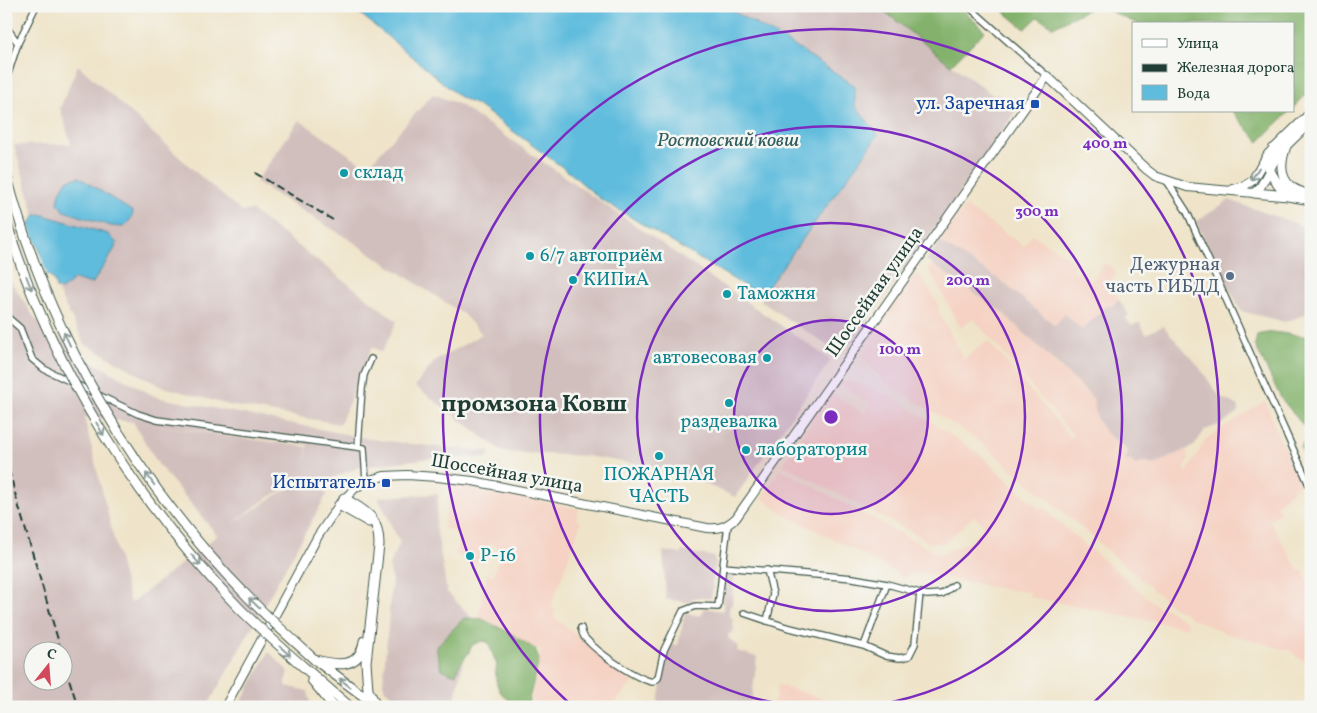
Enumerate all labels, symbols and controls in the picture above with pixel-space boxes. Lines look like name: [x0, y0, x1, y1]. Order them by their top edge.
legend: [1132, 22, 1294, 112]
text: Улица: [1177, 34, 1219, 55]
text: Железная дорога: [1177, 58, 1294, 79]
text: Вода: [1177, 84, 1210, 105]
place label: ул. Заречная: [916, 91, 1025, 117]
marker: ул. Заречная: [1029, 98, 1041, 110]
water label: Ростовский ковш: [657, 127, 799, 155]
text: 400 m: [1083, 134, 1128, 155]
place label: склад: [354, 160, 403, 186]
marker: склад: [338, 167, 350, 179]
one-way arrow: [1250, 167, 1260, 181]
text: 300 m: [1015, 202, 1059, 223]
street label: Шоссейная улица: [820, 222, 930, 362]
place label: 6/7 автоприём: [540, 243, 663, 269]
marker: 6/7 автоприём: [524, 250, 536, 262]
place label: Дежурная часть ГИБДД: [1106, 252, 1220, 300]
place label: КИПиА: [583, 267, 649, 293]
marker: Дежурная часть ГИБДД: [1224, 270, 1236, 282]
text: 200 m: [946, 271, 990, 292]
marker: КИПиА: [567, 274, 579, 286]
one-way arrow: [24, 275, 34, 290]
place label: Таможня: [737, 281, 816, 307]
marker: Таможня: [721, 288, 733, 300]
one-way arrow: [62, 332, 71, 347]
text: 100 m: [879, 340, 922, 361]
place label: автовесовая: [653, 345, 757, 371]
marker: автовесовая: [761, 352, 773, 364]
district label: промзона Ковш: [441, 388, 627, 422]
marker: раздевалка: [723, 397, 735, 409]
centre of rings: [822, 408, 840, 426]
place label: раздевалка: [680, 409, 778, 435]
one-way arrow: [96, 421, 106, 435]
place label: лаборатория: [756, 437, 868, 463]
marker: лаборатория: [740, 444, 752, 456]
street label: Шоссейная улица: [429, 448, 585, 500]
marker: ПОЖАРНАЯ ЧАСТЬ: [653, 450, 665, 462]
place label: ПОЖАРНАЯ ЧАСТЬ: [604, 462, 714, 510]
place label: Испытатель: [272, 470, 376, 496]
one-way arrow: [144, 473, 155, 486]
marker: Испытатель: [380, 477, 392, 489]
place label: Р-16: [480, 543, 516, 569]
marker: Р-16: [464, 550, 476, 562]
one-way arrow: [190, 553, 201, 566]
one-way arrow: [248, 597, 260, 609]
north arrow: [22, 640, 72, 690]
text: С: [44, 645, 58, 665]
one-way arrow: [278, 645, 291, 656]
one-way arrow: [338, 678, 352, 688]

